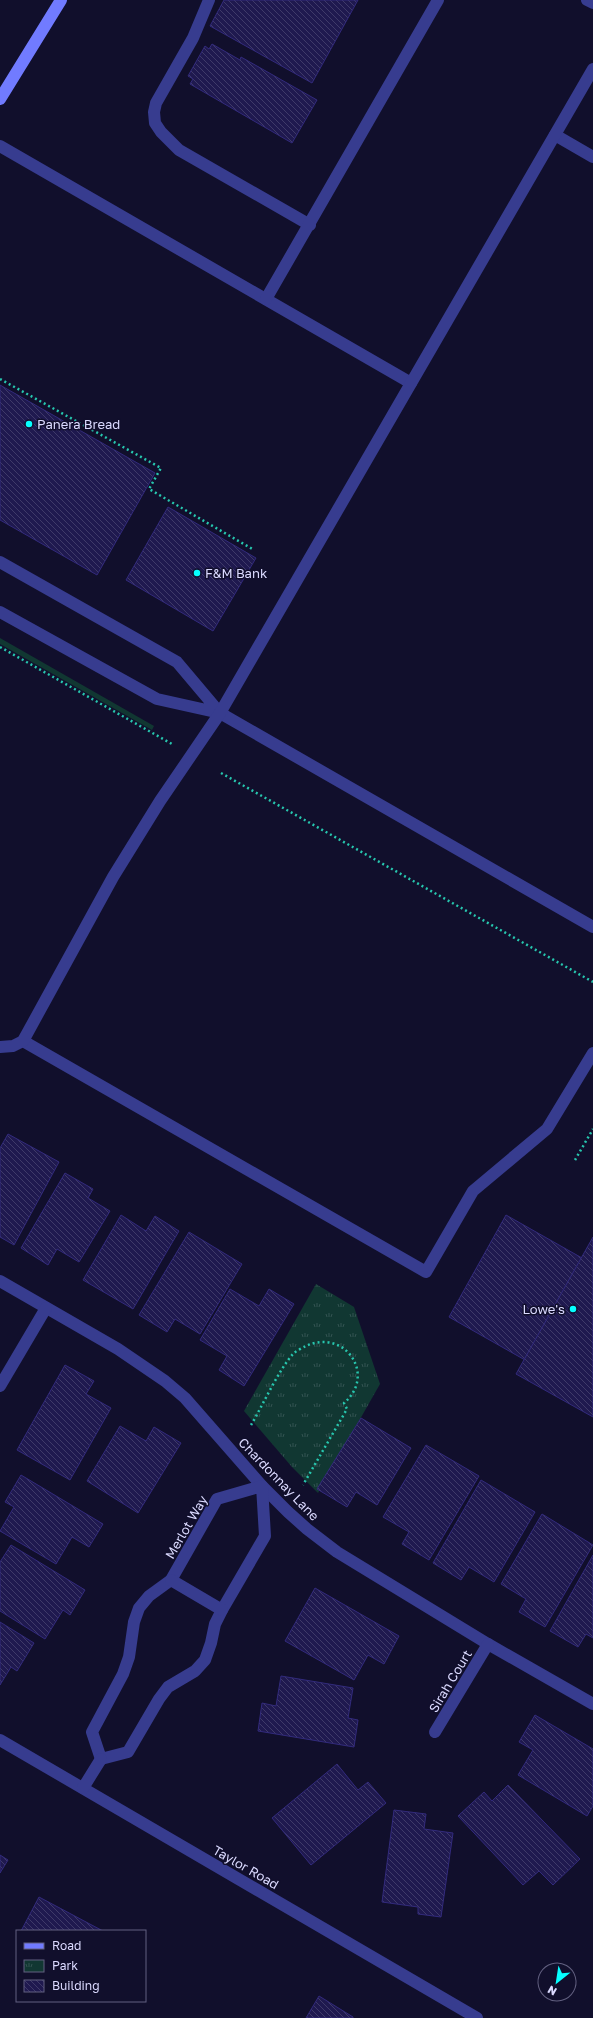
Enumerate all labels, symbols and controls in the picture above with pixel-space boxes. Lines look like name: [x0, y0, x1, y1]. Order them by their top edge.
place label: Panera Bread: [37, 416, 120, 432]
marker: Panera Bread: [24, 419, 34, 429]
place label: F&M Bank: [205, 565, 268, 581]
marker: F&M Bank: [192, 568, 202, 578]
place label: Lowe's: [522, 1301, 565, 1317]
marker: Lowe's: [568, 1304, 578, 1314]
street label: Chardonnay Lane: [235, 1434, 323, 1524]
street label: Merlot Way: [161, 1492, 211, 1561]
street label: Sirah Court: [425, 1647, 475, 1715]
street label: Taylor Road: [210, 1842, 282, 1892]
legend: [16, 1930, 146, 2002]
text: Road: [52, 1938, 81, 1953]
text: Park: [52, 1958, 78, 1973]
north arrow: [537, 1962, 577, 2002]
text: Building: [52, 1978, 100, 1993]
text: N: [545, 1983, 559, 1999]

